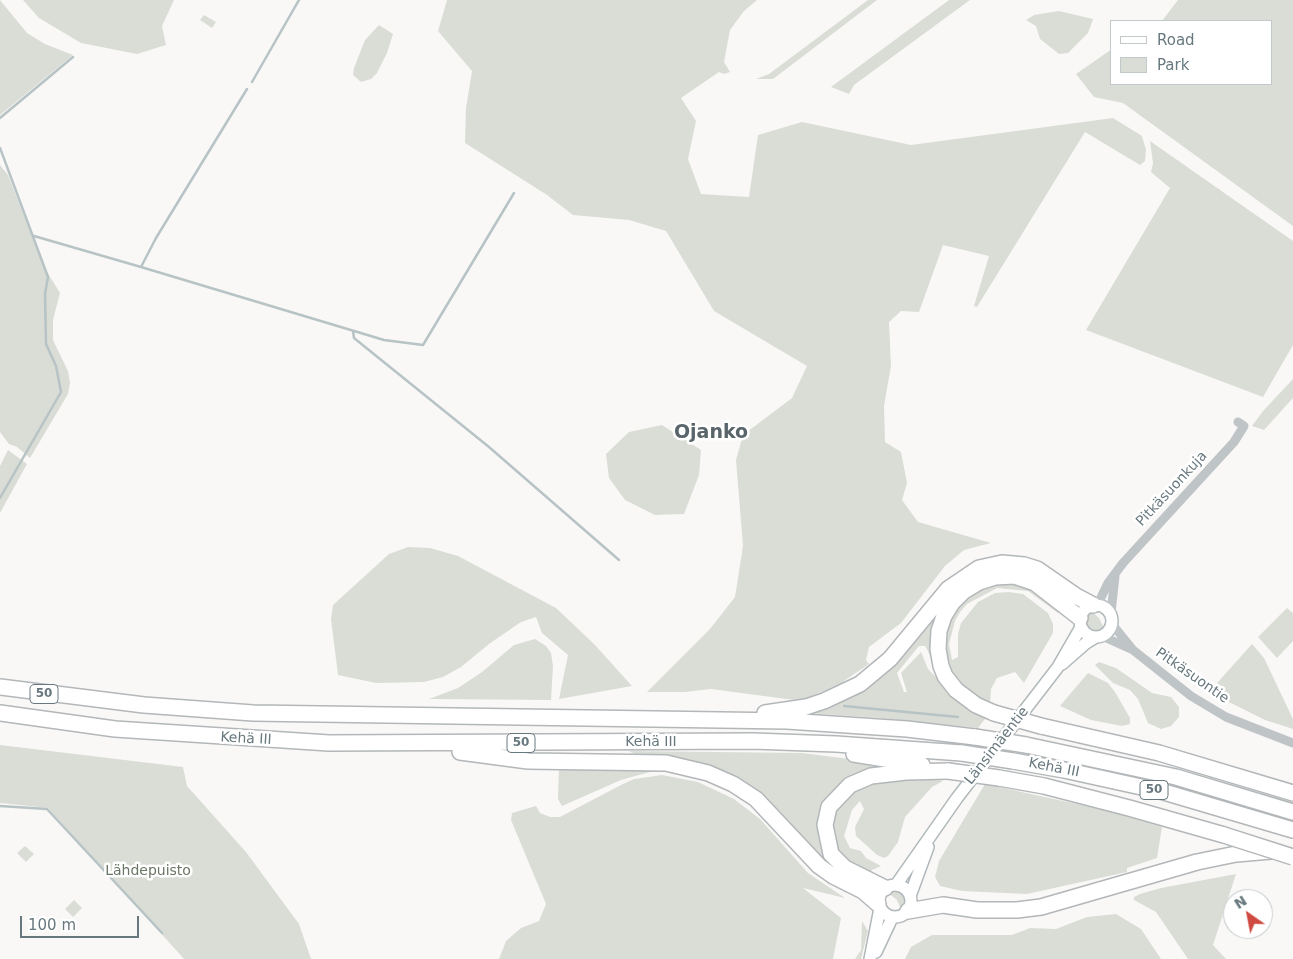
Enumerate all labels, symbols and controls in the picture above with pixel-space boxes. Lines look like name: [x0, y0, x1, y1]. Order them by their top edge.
legend: [1110, 20, 1273, 85]
text: Road: [1157, 31, 1195, 49]
text: Park: [1157, 56, 1189, 74]
district label: Ojanko: [674, 422, 748, 444]
street label: Pitkäsuonkuja: [1133, 448, 1211, 530]
street label: Pitkäsuontie: [1152, 645, 1232, 707]
road number: 50: [30, 684, 58, 704]
street label: Länsimäentie: [961, 704, 1033, 788]
street label: Kehä III: [220, 729, 272, 749]
road number: 50: [507, 734, 535, 752]
street label: Kehä III: [625, 734, 677, 750]
street label: Kehä III: [1027, 755, 1081, 781]
road number: 50: [1140, 780, 1168, 800]
park label: Lähdepuisto: [105, 863, 191, 879]
north arrow: [1223, 889, 1273, 939]
text: N: [1231, 892, 1250, 912]
scale bar: [22, 906, 141, 938]
text: 100 m: [28, 916, 76, 934]

